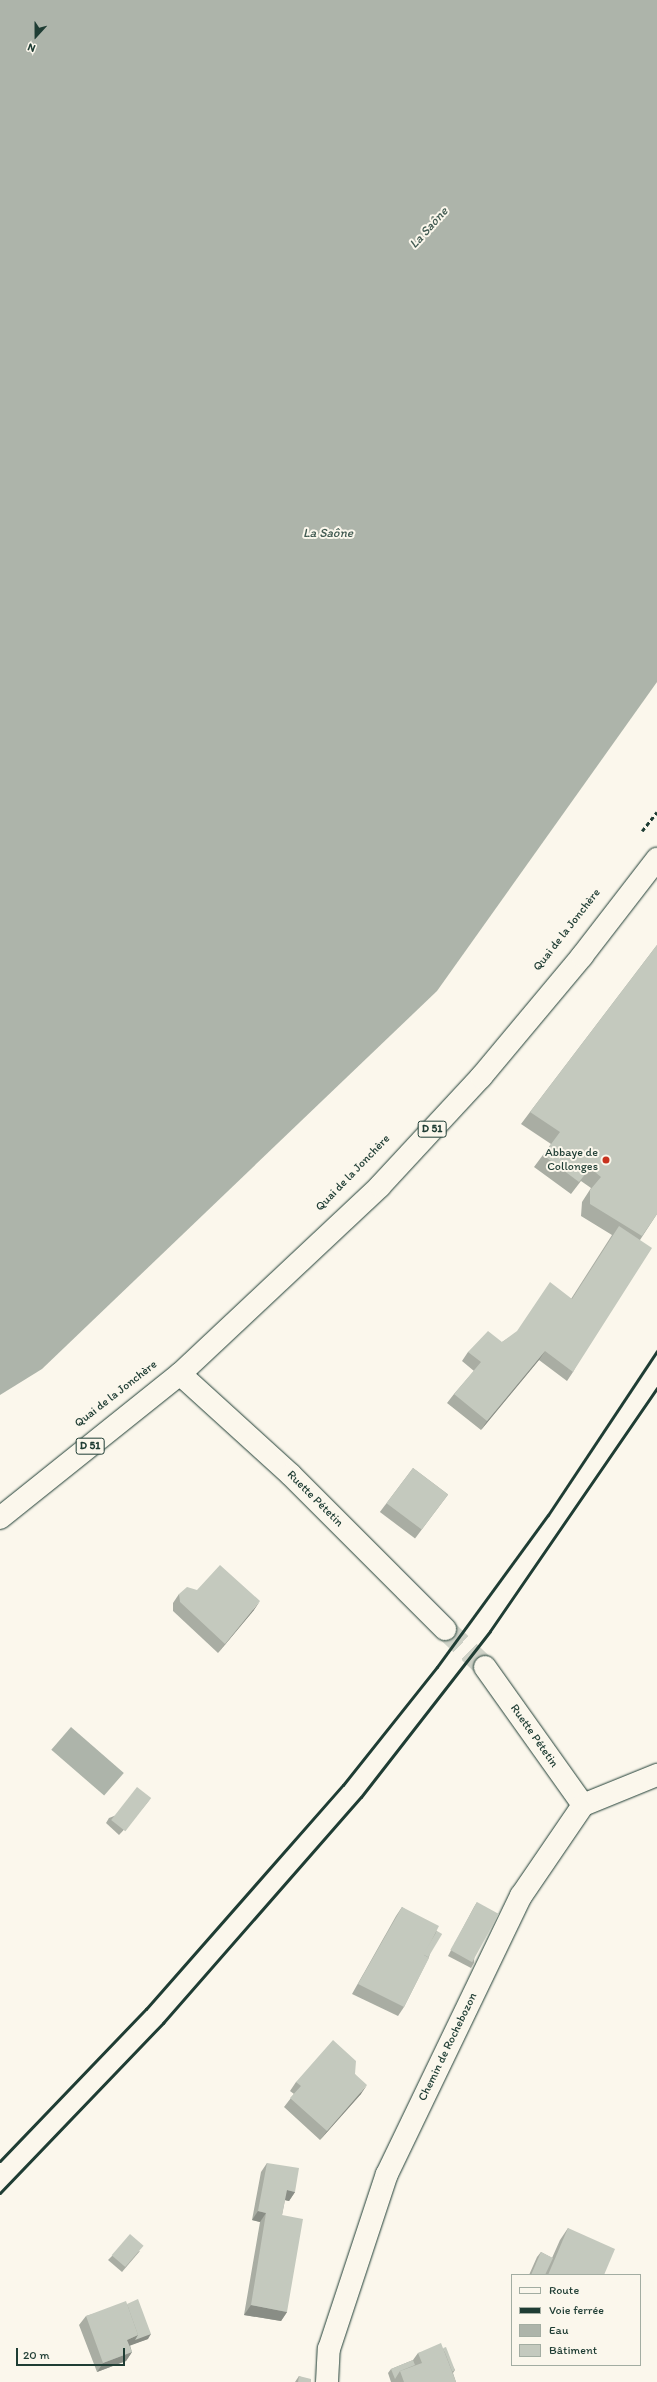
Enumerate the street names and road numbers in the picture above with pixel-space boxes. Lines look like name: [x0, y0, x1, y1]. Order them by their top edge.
street label: Quai de la Jonchère: [530, 886, 604, 974]
road number: D 51: [417, 1120, 447, 1138]
street label: Quai de la Jonchère: [313, 1132, 393, 1214]
street label: Quai de la Jonchère: [72, 1357, 160, 1431]
road number: D 51: [75, 1437, 105, 1455]
street label: Ruette Pétetin: [284, 1468, 346, 1530]
street label: Ruette Pétetin: [507, 1702, 561, 1770]
street label: Chemin de Rochebozon: [416, 1991, 480, 2103]

